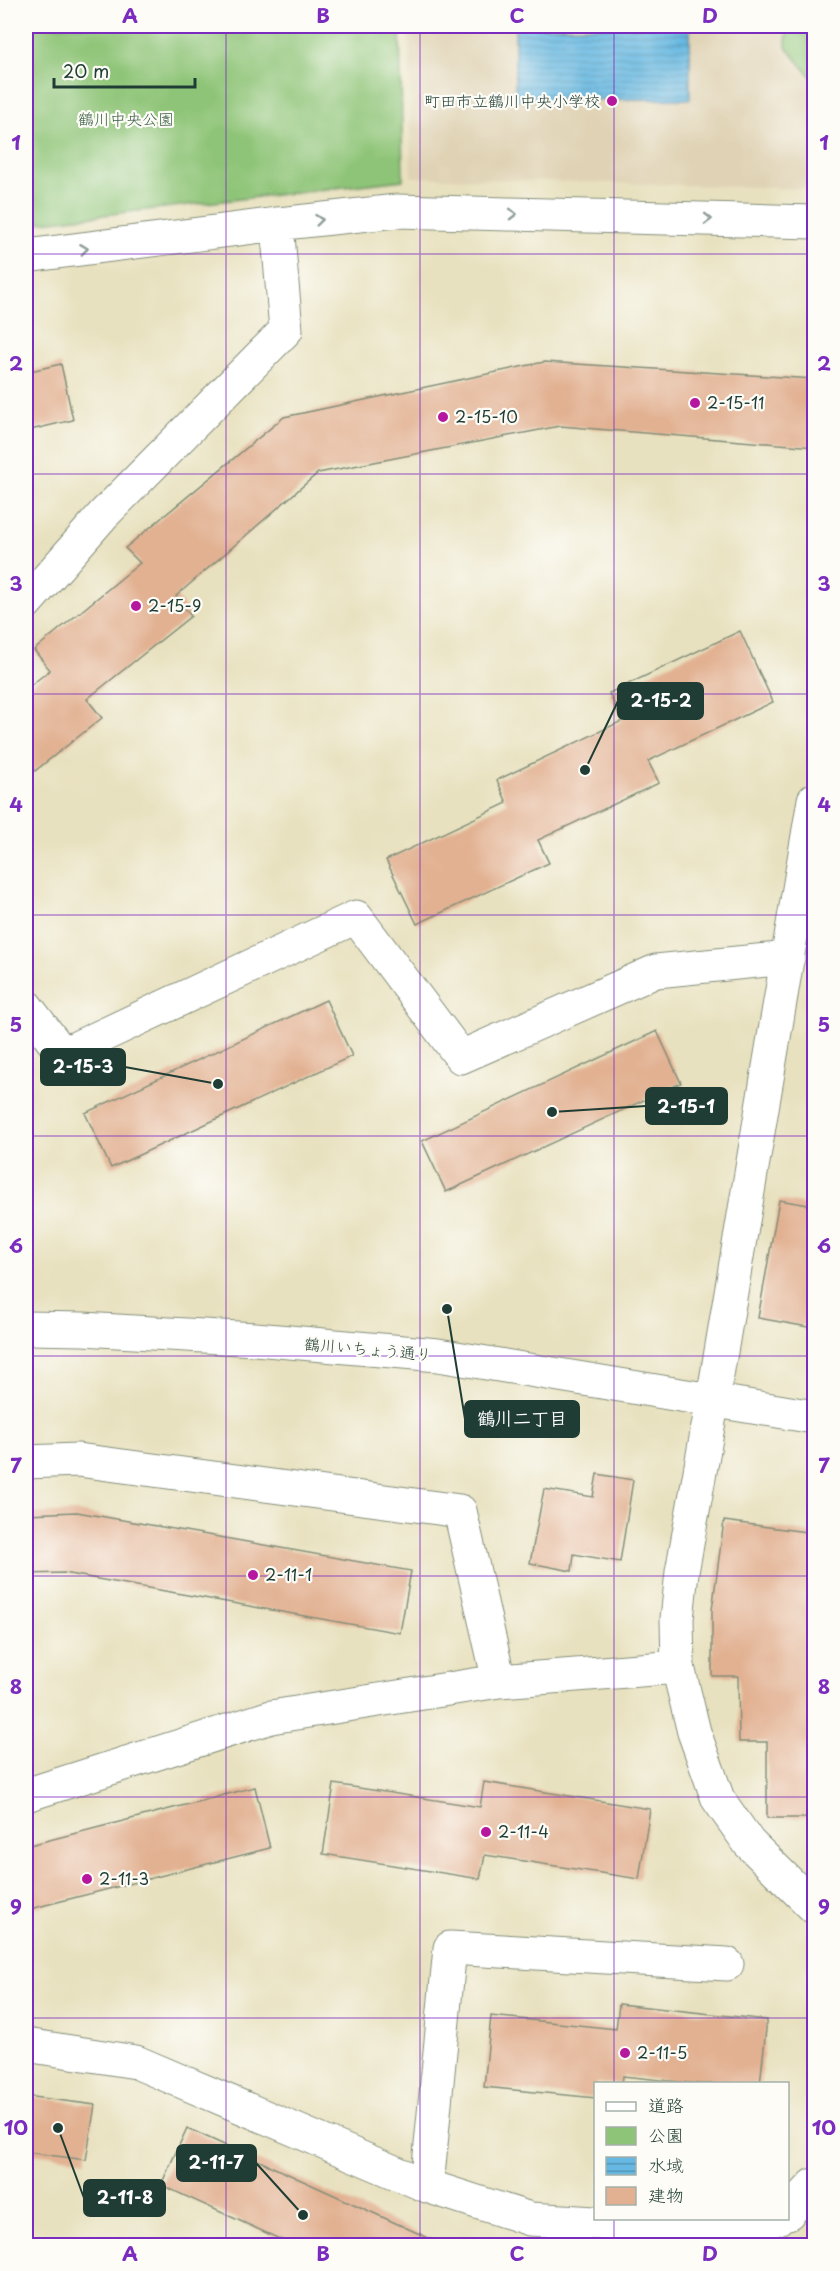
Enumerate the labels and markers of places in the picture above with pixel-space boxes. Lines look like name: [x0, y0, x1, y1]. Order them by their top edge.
place label: 町田市立鶴川中央小学校: [424, 88, 600, 112]
marker: 町田市立鶴川中央小学校: [605, 94, 619, 108]
place label: 2-15-11: [707, 390, 764, 414]
marker: 2-15-11: [688, 396, 702, 410]
place label: 2-15-10: [455, 404, 518, 428]
marker: 2-15-10: [436, 410, 450, 424]
place label: 2-15-9: [148, 593, 201, 617]
marker: 2-15-9: [129, 599, 143, 613]
callout: 2-15-2: [618, 683, 703, 719]
callout: 2-15-3: [41, 1049, 125, 1085]
callout: 2-15-1: [646, 1088, 727, 1124]
callout: 鶴川二丁目: [465, 1401, 579, 1437]
place label: 2-11-1: [265, 1562, 312, 1586]
marker: 2-11-1: [246, 1568, 260, 1582]
place label: 2-11-4: [498, 1819, 549, 1843]
marker: 2-11-4: [479, 1825, 493, 1839]
place label: 2-11-3: [99, 1866, 149, 1890]
marker: 2-11-3: [80, 1872, 94, 1886]
place label: 2-11-5: [637, 2040, 687, 2064]
marker: 2-11-5: [618, 2046, 632, 2060]
callout: 2-11-7: [177, 2145, 256, 2181]
callout: 2-11-8: [84, 2180, 165, 2216]

